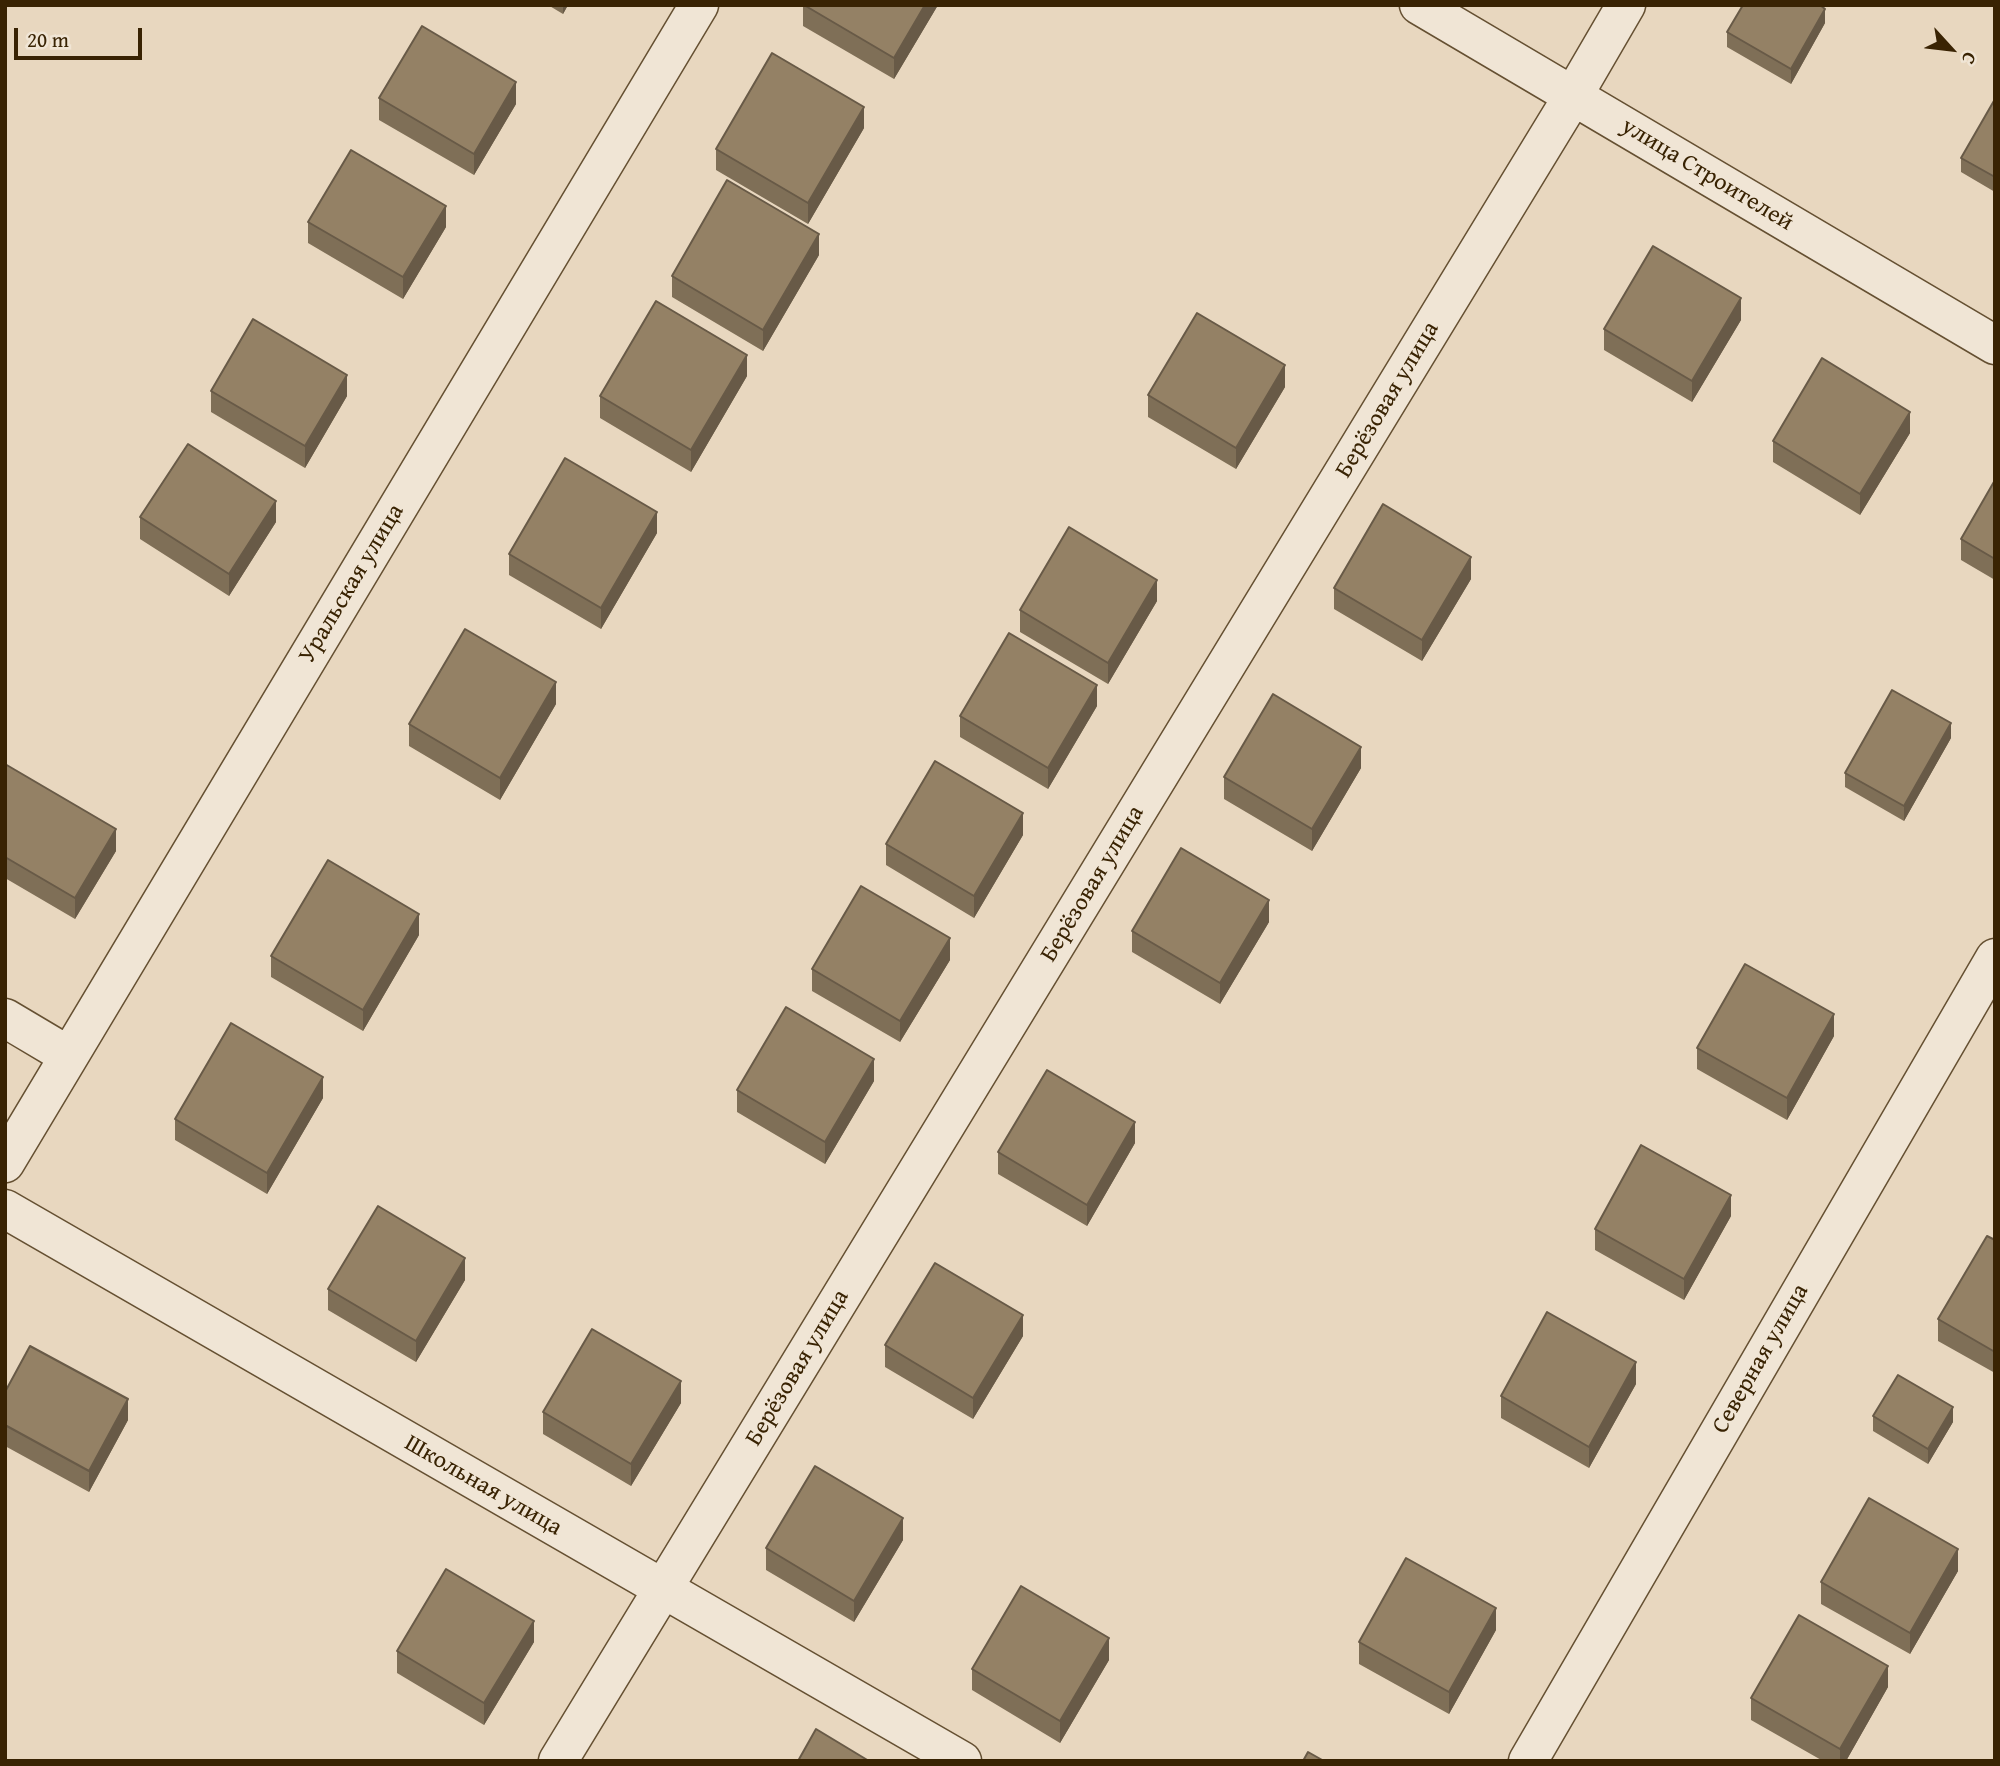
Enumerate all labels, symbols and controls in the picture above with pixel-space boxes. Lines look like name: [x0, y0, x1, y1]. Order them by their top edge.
scale bar: [18, 14, 145, 58]
north arrow: [1916, 14, 1986, 84]
text: 20 m: [27, 24, 69, 55]
text: С: [1955, 47, 1985, 70]
street label: улица Строителей: [1616, 112, 1798, 238]
street label: Берёзовая улица: [1330, 317, 1446, 483]
street label: Уральская улица: [293, 499, 411, 669]
street label: Берёзовая улица: [1035, 801, 1151, 967]
street label: Северная улица: [1707, 1279, 1815, 1439]
street label: Берёзовая улица: [740, 1285, 856, 1451]
street label: Школьная улица: [399, 1429, 567, 1543]

